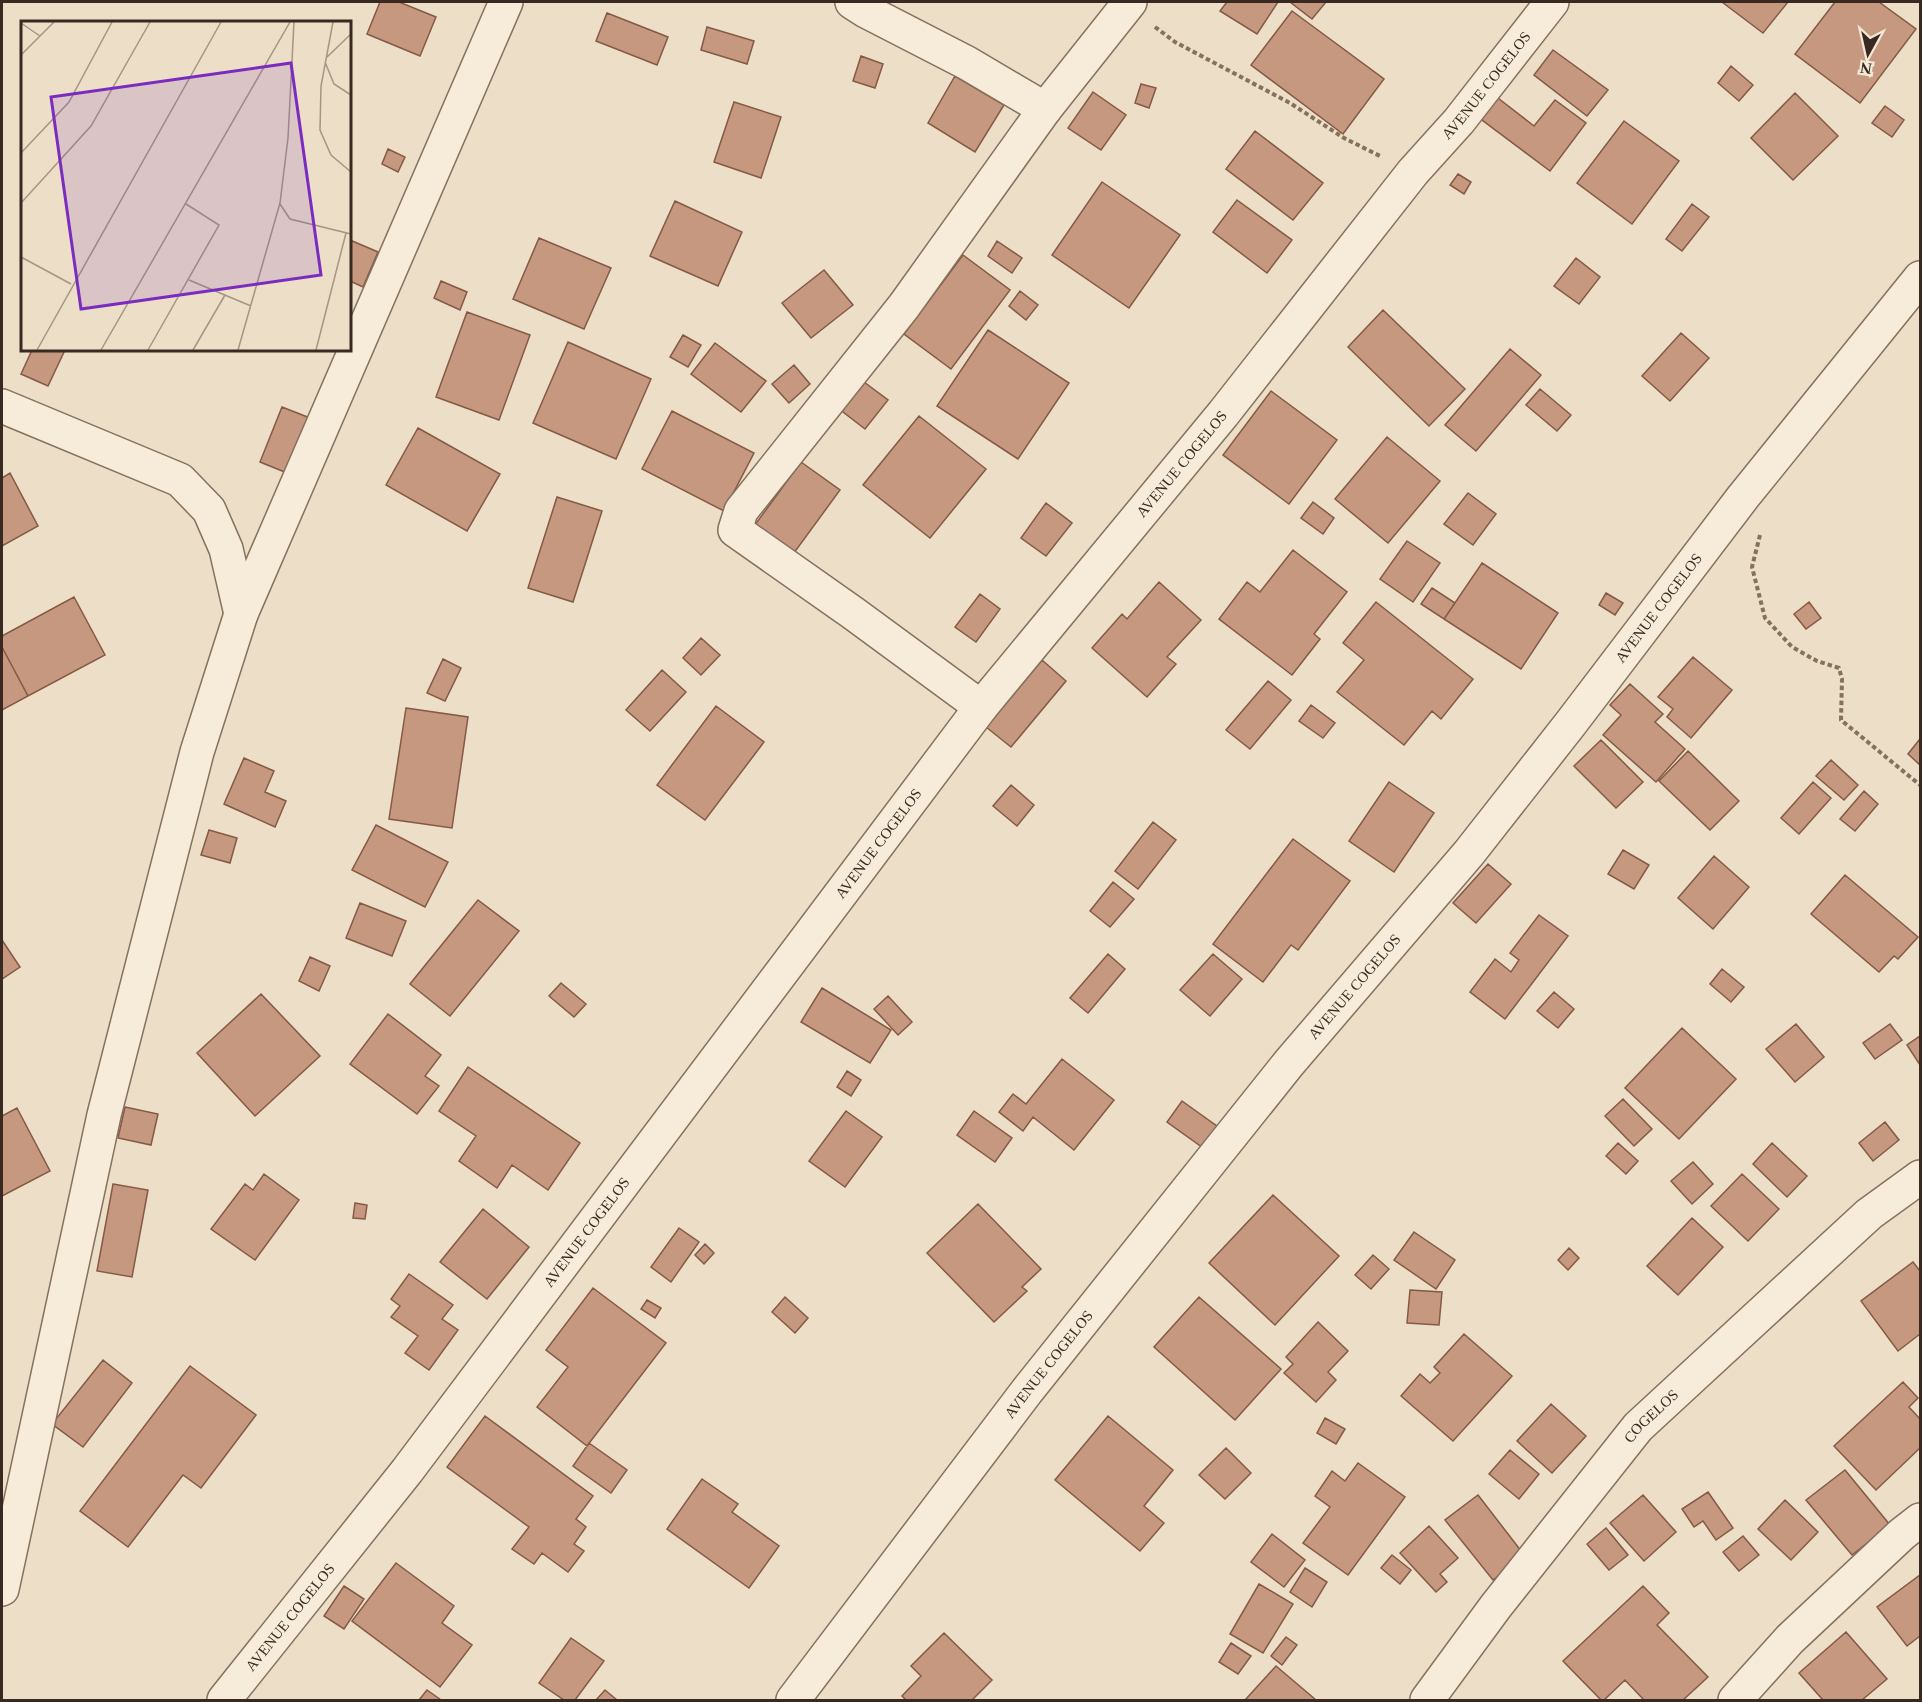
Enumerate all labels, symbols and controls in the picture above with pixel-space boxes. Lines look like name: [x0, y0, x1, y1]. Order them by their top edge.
inset map: [21, 21, 351, 351]
north arrow: [1838, 24, 1898, 84]
street label: AVENUE COGELOS: [1439, 28, 1534, 142]
text: N: [1859, 59, 1873, 78]
street label: AVENUE COGELOS: [1133, 408, 1230, 520]
street label: AVENUE COGELOS: [1612, 550, 1705, 665]
street label: AVENUE COGELOS: [832, 786, 925, 901]
street label: AVENUE COGELOS: [1305, 931, 1404, 1042]
street label: AVENUE COGELOS: [540, 1174, 633, 1290]
street label: AVENUE COGELOS: [1001, 1307, 1096, 1421]
street label: COGELOS: [1621, 1386, 1681, 1446]
street label: AVENUE COGELOS: [242, 1560, 338, 1674]

